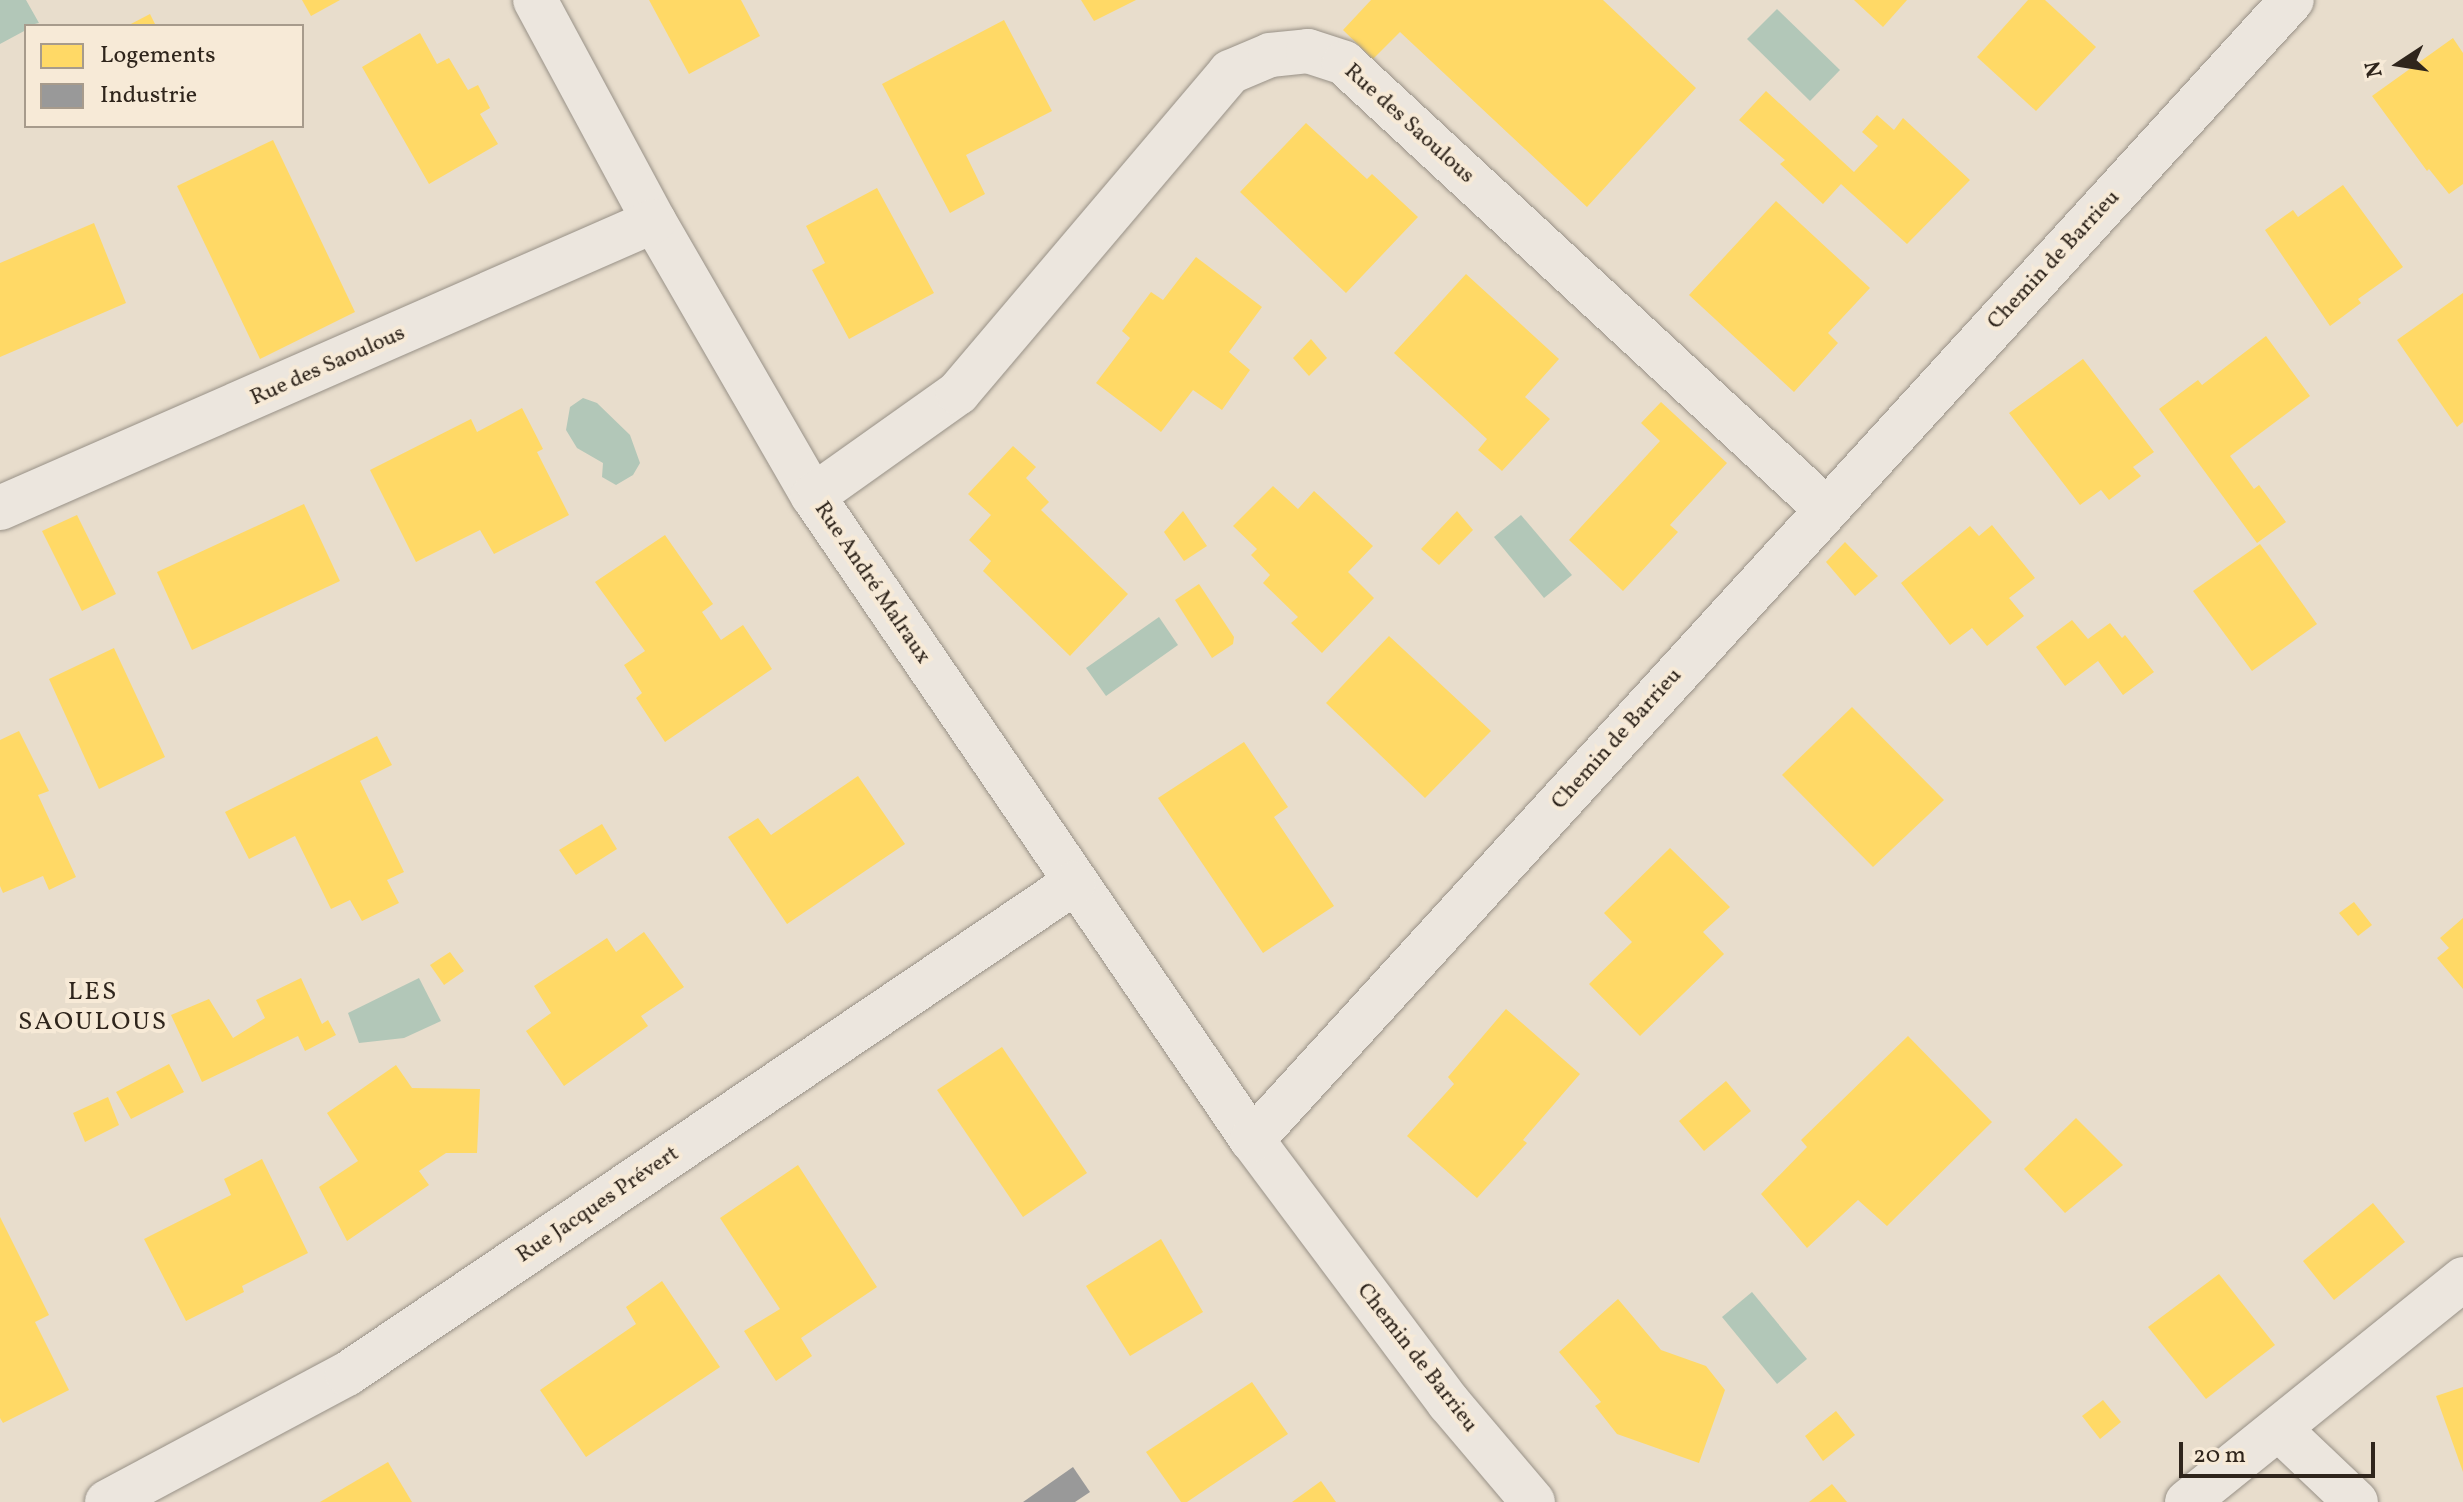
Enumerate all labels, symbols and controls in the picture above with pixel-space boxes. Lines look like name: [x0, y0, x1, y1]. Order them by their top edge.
legend: [24, 24, 304, 128]
north arrow: [2359, 24, 2439, 104]
text: Logements: [100, 39, 216, 73]
text: N: [2358, 58, 2392, 80]
street label: Rue des Saoulous: [1338, 59, 1480, 189]
text: Industrie: [100, 79, 197, 113]
street label: Chemin de Barrieu: [1983, 185, 2125, 335]
street label: Rue des Saoulous: [247, 320, 409, 412]
street label: Rue André Malraux: [808, 497, 936, 669]
street label: Chemin de Barrieu: [1547, 663, 1687, 815]
district label: LES SAOULOUS: [18, 977, 168, 1038]
street label: Rue Jacques Prévert: [512, 1141, 684, 1269]
street label: Chemin de Barrieu: [1351, 1278, 1483, 1438]
scale bar: [2183, 1426, 2379, 1476]
text: 20 m: [2193, 1439, 2246, 1473]

